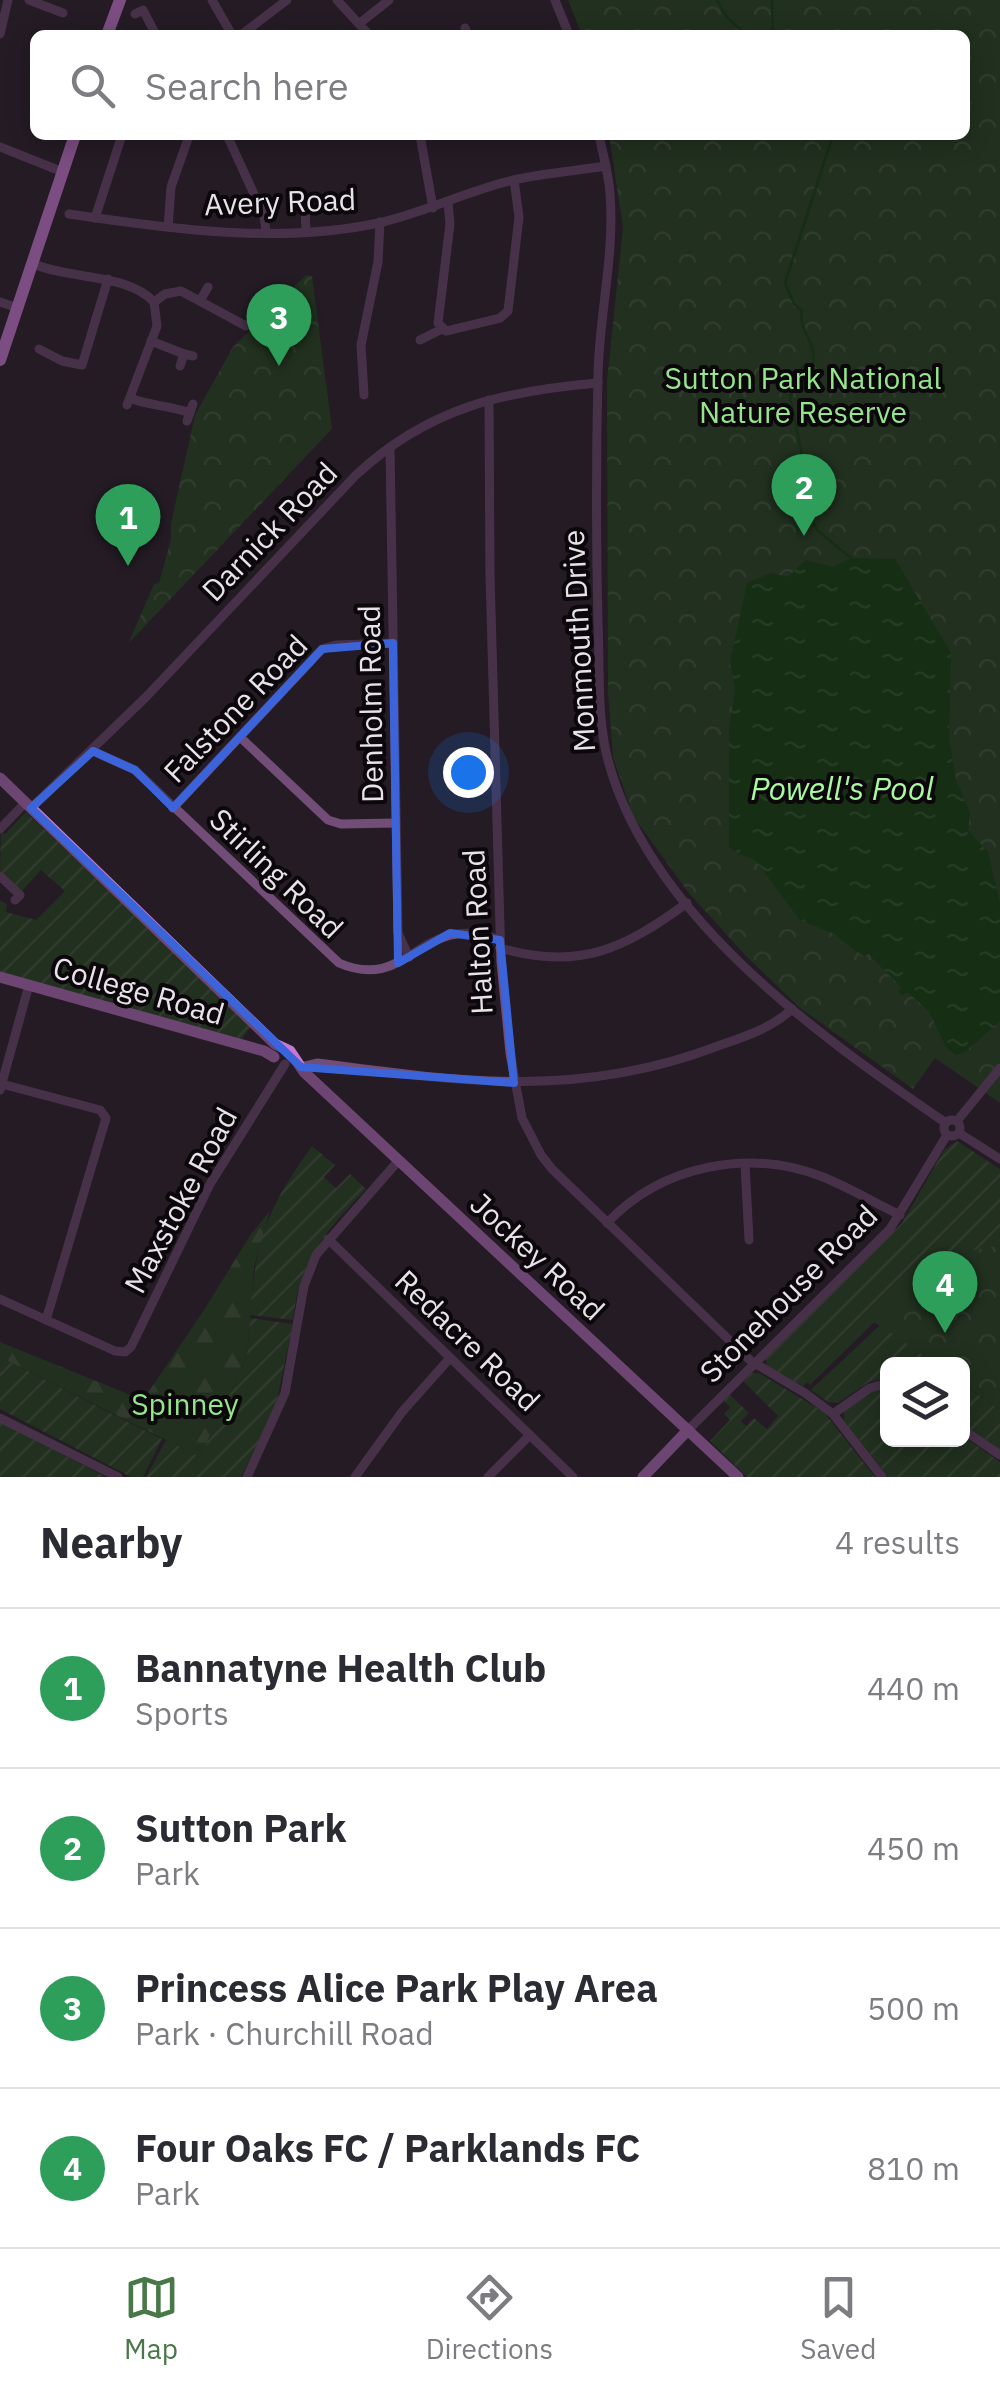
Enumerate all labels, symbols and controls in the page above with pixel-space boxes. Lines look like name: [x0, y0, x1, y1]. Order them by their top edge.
search box: [30, 30, 970, 140]
icon: search: [65, 58, 120, 113]
text: Search here: [145, 61, 349, 110]
street label: Avery Road: [203, 179, 357, 223]
pin: 3: [246, 284, 312, 366]
park label: Sutton Park National Nature Reserve: [664, 358, 942, 431]
street label: Darnick Road: [193, 453, 345, 609]
pin: 2: [772, 454, 836, 536]
pin: 1: [96, 484, 160, 566]
street label: Monmouth Drive: [553, 529, 603, 753]
street label: Denholm Road: [349, 605, 391, 803]
street label: Falstone Road: [155, 626, 315, 790]
your location: [443, 747, 494, 798]
water label: Powell's Pool: [750, 767, 934, 809]
street label: Stirling Road: [202, 800, 352, 946]
street label: Halton Road: [453, 848, 501, 1016]
street label: College Road: [49, 947, 229, 1033]
street label: Maxstoke Road: [115, 1100, 245, 1300]
street label: Jockey Road: [463, 1184, 613, 1328]
street label: Stonehouse Road: [691, 1196, 885, 1390]
pin: 4: [912, 1250, 978, 1333]
street label: Redacre Road: [387, 1261, 549, 1419]
map controls: [880, 1357, 970, 1447]
button: layers: [880, 1357, 970, 1447]
park label: Spinney: [131, 1384, 239, 1423]
text: Nearby: [40, 1515, 182, 1570]
text: 4 results: [835, 1521, 960, 1563]
text: Bannatyne Health Club: [135, 1643, 546, 1692]
text: 1: [63, 1667, 82, 1709]
text: 440 m: [867, 1667, 960, 1709]
text: Sports: [135, 1692, 229, 1734]
text: Sutton Park: [135, 1803, 346, 1852]
text: 2: [63, 1827, 82, 1869]
text: 450 m: [867, 1827, 960, 1869]
text: Park: [135, 1852, 200, 1894]
text: Princess Alice Park Play Area: [135, 1963, 658, 2012]
text: 3: [63, 1987, 82, 2029]
text: 500 m: [867, 1987, 960, 2029]
text: Park · Churchill Road: [135, 2012, 434, 2054]
text: Four Oaks FC / Parklands FC: [135, 2123, 640, 2172]
text: 4: [63, 2147, 82, 2189]
text: 810 m: [867, 2147, 960, 2189]
text: Park: [135, 2172, 200, 2214]
tab: Map: [124, 2270, 179, 2367]
tab: Directions: [426, 2270, 553, 2367]
tab: Saved: [800, 2270, 876, 2367]

